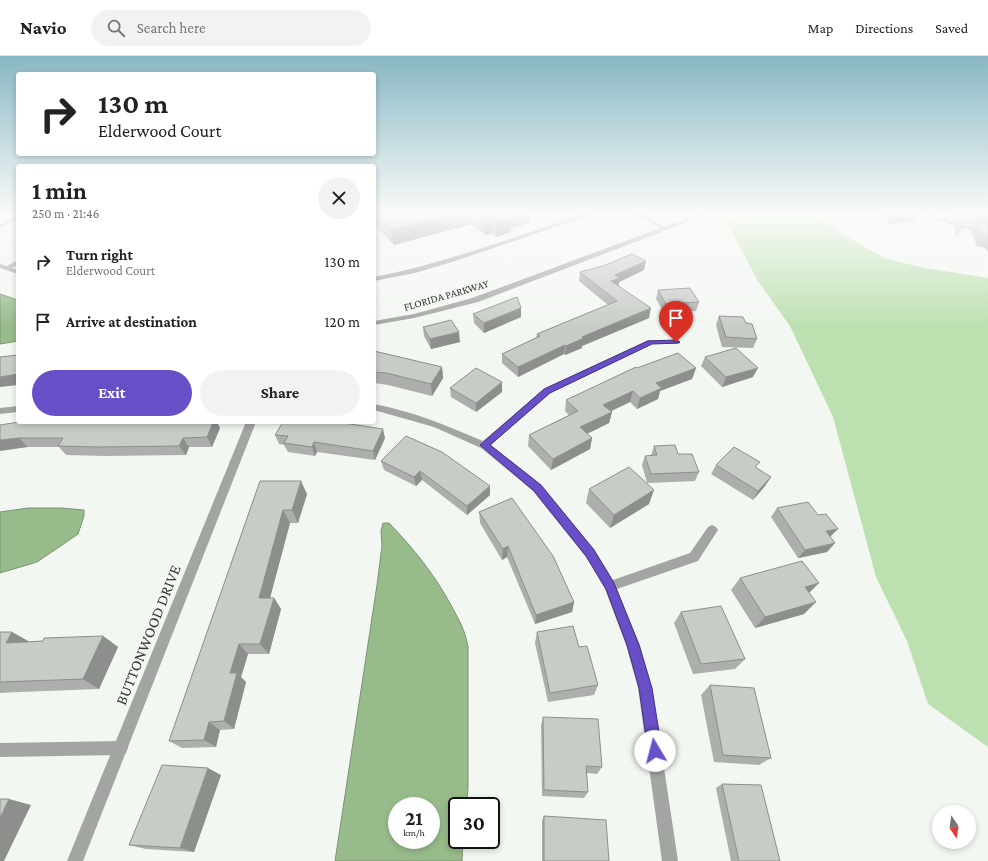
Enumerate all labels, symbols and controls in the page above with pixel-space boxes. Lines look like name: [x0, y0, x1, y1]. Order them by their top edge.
search box: [91, 10, 371, 46]
text: Navio: [20, 17, 67, 38]
icon: search: [105, 17, 127, 39]
text: Search here: [137, 20, 206, 36]
text: Map: [808, 20, 833, 36]
text: Directions: [855, 20, 913, 36]
text: Saved: [935, 20, 968, 36]
icon: right: [32, 88, 84, 140]
text: 130 m: [98, 88, 168, 119]
text: Elderwood Court: [98, 121, 221, 141]
text: 1 min: [32, 177, 87, 204]
button: close: [318, 177, 360, 219]
text: 250 m · 21:46: [32, 206, 99, 221]
text: Turn right: [66, 247, 133, 263]
icon: right: [32, 251, 54, 273]
text: 130 m: [325, 254, 360, 270]
text: Elderwood Court: [66, 263, 155, 278]
street label: FLORIDA PARKWAY: [402, 277, 490, 313]
pin: [659, 301, 693, 342]
icon: arrive: [665, 307, 687, 329]
icon: arrive: [32, 311, 54, 333]
text: Arrive at destination: [66, 314, 197, 330]
text: 120 m: [325, 314, 360, 330]
button: Exit: [32, 370, 192, 416]
button: Share: [200, 370, 360, 416]
street label: BUTTONWOOD DRIVE: [112, 562, 184, 707]
position arrow: [634, 730, 676, 772]
speed limit sign: 30: [448, 797, 500, 849]
north arrow: [932, 805, 976, 849]
map controls: [932, 805, 976, 849]
text: 21: [405, 807, 423, 829]
text: km/h: [403, 827, 425, 838]

